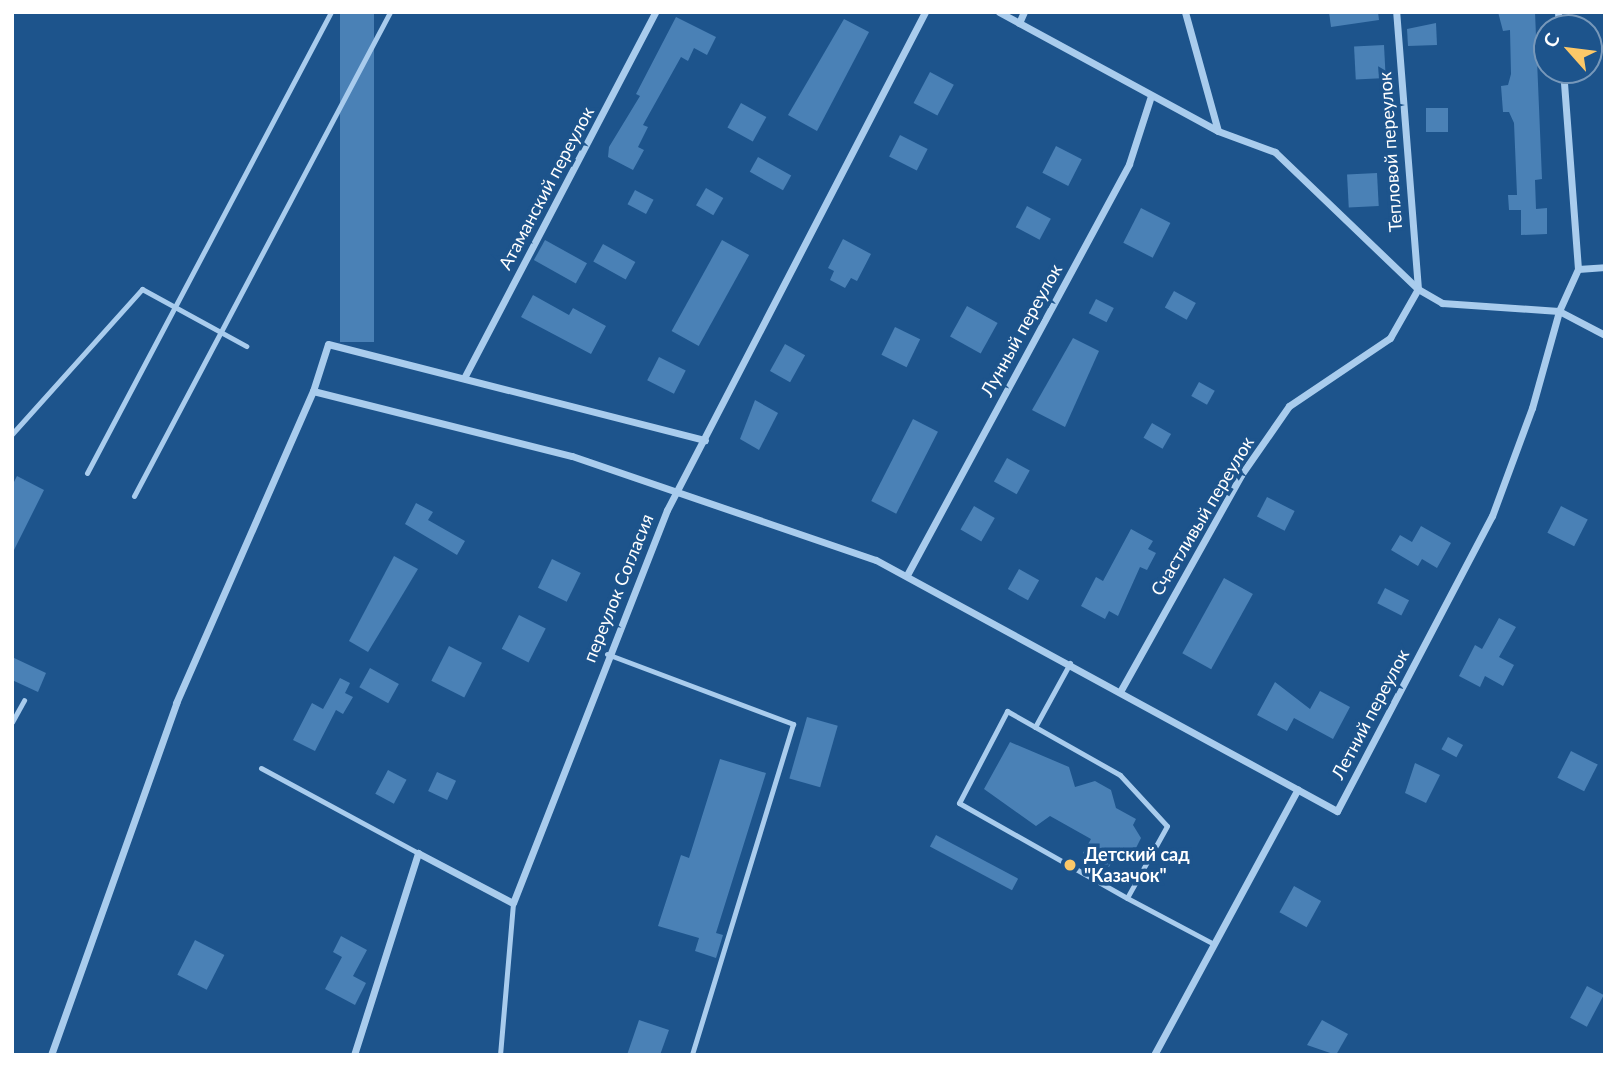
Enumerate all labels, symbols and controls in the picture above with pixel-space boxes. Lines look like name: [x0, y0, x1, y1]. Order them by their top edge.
north arrow: [1533, 14, 1603, 84]
text: С: [1538, 29, 1564, 51]
street label: Тепловой переулок: [1374, 71, 1406, 233]
street label: Атаманский переулок: [494, 103, 598, 273]
street label: Лунный переулок: [976, 260, 1066, 400]
street label: Счастливый переулок: [1146, 433, 1258, 599]
street label: переулок Согласия: [578, 511, 658, 665]
street label: Летний переулок: [1327, 645, 1413, 783]
place label: Детский сад "Казачок": [1084, 844, 1190, 886]
marker: Детский сад "Казачок": [1062, 857, 1078, 873]

